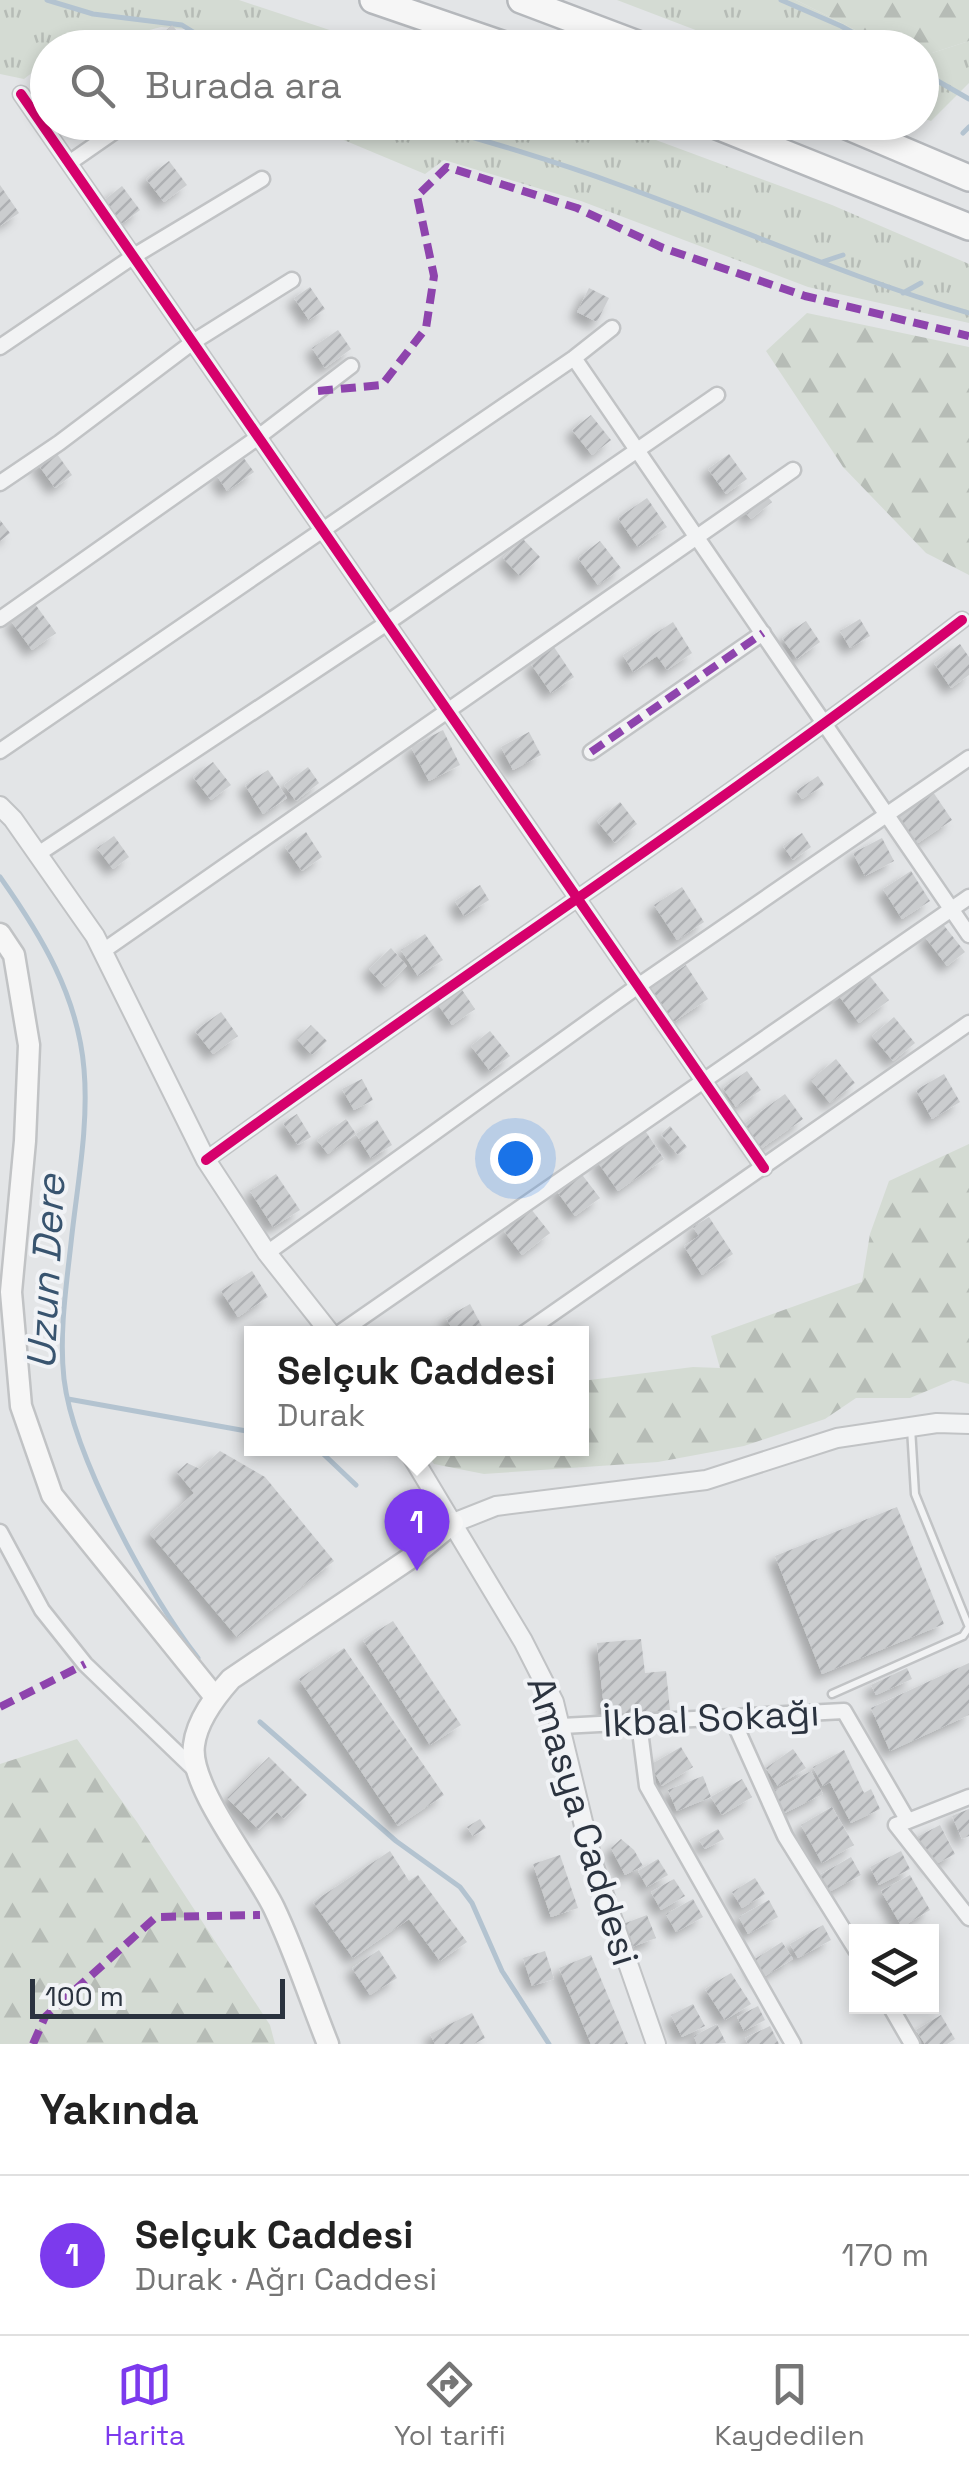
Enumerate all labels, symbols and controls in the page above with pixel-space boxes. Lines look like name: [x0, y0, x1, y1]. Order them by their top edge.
search box: [30, 30, 939, 140]
icon: search: [65, 58, 120, 113]
text: Burada ara: [145, 61, 342, 109]
your location: [490, 1133, 541, 1184]
water label: Uzun Dere: [15, 1172, 77, 1371]
popup: [244, 1326, 589, 1456]
text: Selçuk Caddesi: [277, 1347, 556, 1395]
text: Durak: [277, 1395, 365, 1435]
pin: 1: [384, 1488, 450, 1571]
street label: Amasya Caddesi: [516, 1671, 650, 1971]
street label: İkbal Sokağı: [601, 1688, 821, 1748]
map controls: [849, 1924, 939, 2014]
button: layers: [849, 1924, 939, 2014]
scale bar: [30, 1974, 285, 2018]
text: 100 m: [45, 1978, 124, 2014]
text: Yakında: [40, 2083, 199, 2136]
text: Selçuk Caddesi: [135, 2211, 413, 2259]
text: 1: [65, 2235, 80, 2275]
text: 170 m: [842, 2235, 929, 2275]
text: Durak · Ağrı Caddesi: [135, 2259, 437, 2299]
tab: Harita: [104, 2357, 185, 2453]
tab: Yol tarifi: [394, 2357, 506, 2453]
tab: Kaydedilen: [714, 2357, 865, 2453]

